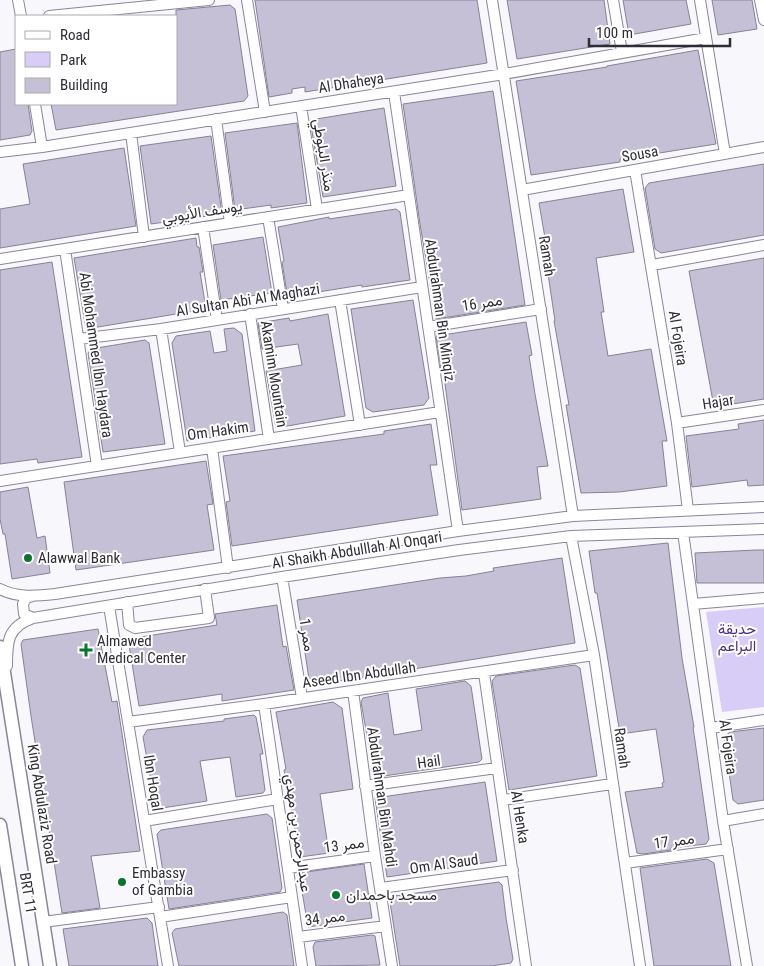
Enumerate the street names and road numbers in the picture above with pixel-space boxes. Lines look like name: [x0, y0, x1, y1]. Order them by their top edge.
street label: Al Dhaheya: [317, 69, 385, 97]
street label: منذر البلوطي: [305, 117, 339, 193]
street label: Sousa: [620, 142, 660, 166]
street label: يوسف الأيوبي: [161, 197, 244, 231]
street label: Ramah: [535, 234, 559, 278]
street label: Abdulrahman Bin Minqiz: [421, 237, 459, 383]
street label: Abi Mohammed Ibn Haydara: [75, 271, 117, 439]
street label: Al Sultan Abi Al Maghazi: [175, 280, 321, 320]
street label: ممر 16: [461, 291, 503, 315]
street label: Al Fojeira: [665, 309, 691, 367]
street label: Akamim Mountain: [257, 319, 291, 429]
street label: Hajar: [701, 391, 735, 413]
street label: Om Hakim: [186, 418, 250, 444]
street label: Al Shaikh Abdulllah Al Onqari: [271, 528, 443, 572]
street label: ممر 1: [296, 617, 318, 653]
street label: Aseed Ibn Abdullah: [301, 658, 417, 692]
street label: Al Fojeira: [715, 718, 741, 776]
street label: Abdulrahman Bin Mahdi: [363, 726, 401, 868]
street label: Ramah: [610, 727, 634, 769]
street label: King Abdulaziz Road: [24, 743, 60, 865]
street label: Hail: [416, 751, 442, 773]
street label: Ibn Hoqal: [140, 754, 166, 812]
street label: عبدالرحمن بن مهدي: [277, 773, 315, 894]
street label: Al Henka: [507, 789, 533, 845]
street label: ممر 17: [653, 829, 695, 853]
street label: ممر 13: [323, 833, 365, 857]
street label: Om Al Saud: [409, 850, 479, 878]
street label: BRT 11: [16, 871, 40, 915]
street label: ممر 34: [304, 907, 346, 929]

